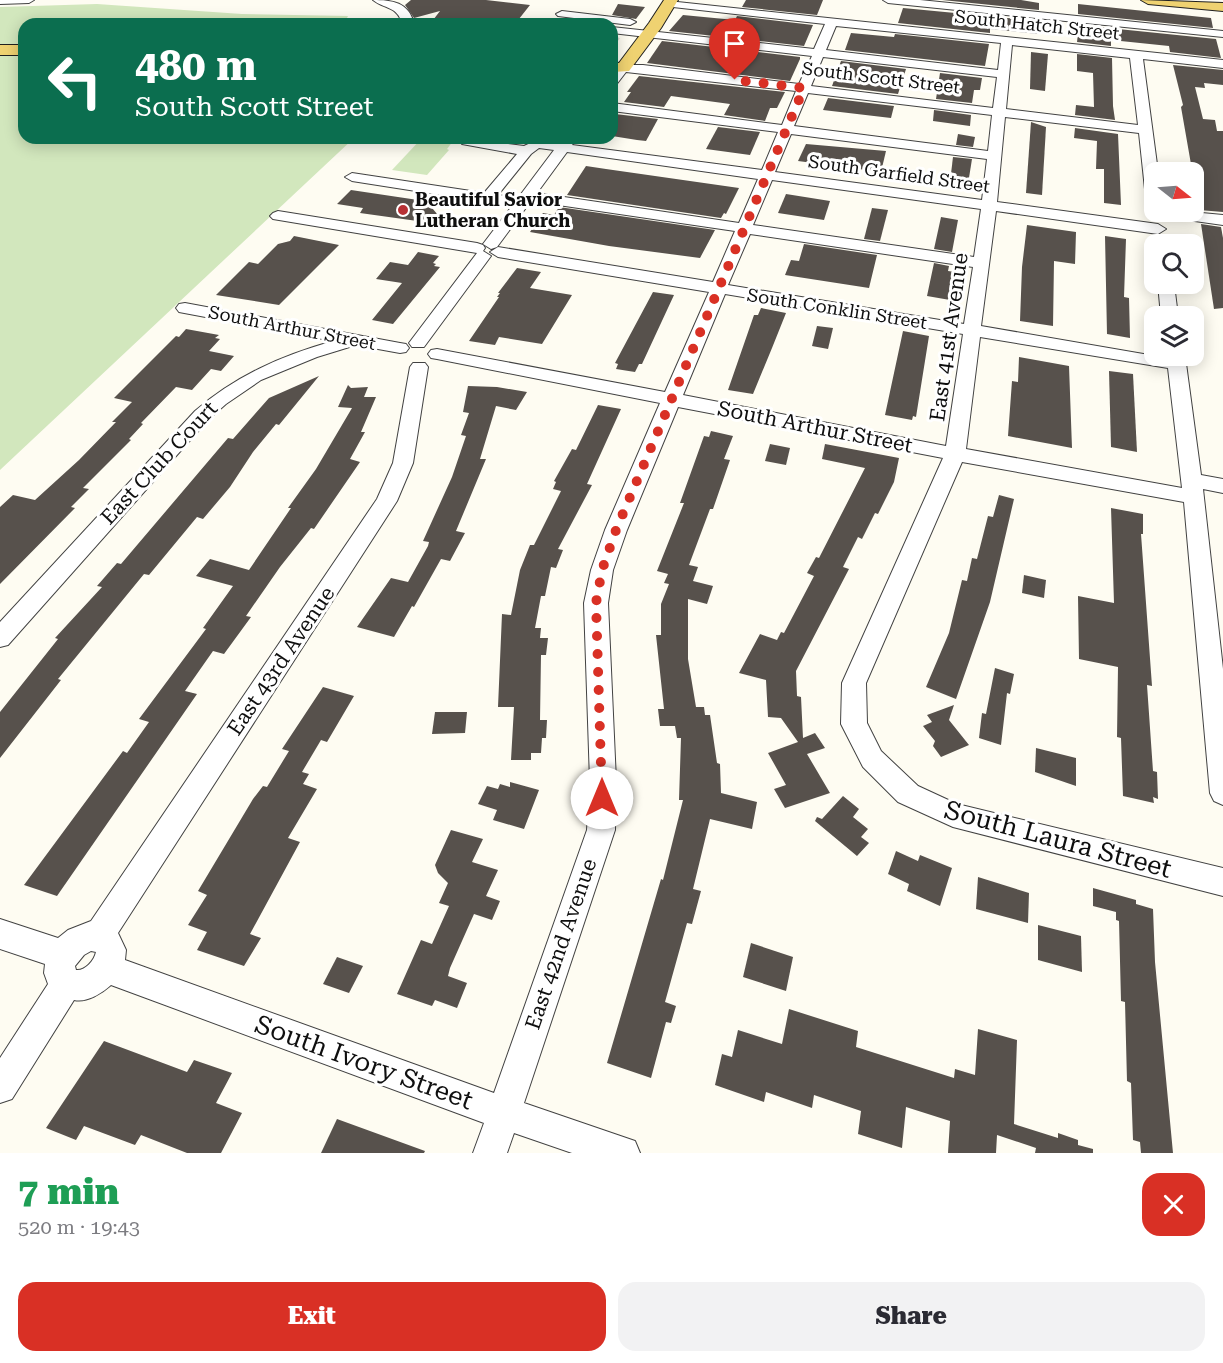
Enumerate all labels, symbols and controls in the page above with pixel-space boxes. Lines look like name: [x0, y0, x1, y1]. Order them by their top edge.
street label: South Hatch Street: [954, 5, 1121, 44]
pin: [709, 18, 760, 80]
icon: arrive: [718, 27, 751, 60]
text: 480 m: [135, 41, 257, 90]
icon: left: [36, 42, 114, 120]
street label: South Scott Street: [801, 57, 962, 98]
text: South Scott Street: [135, 91, 374, 123]
street label: South Garfield Street: [807, 150, 992, 197]
north arrow: [1144, 162, 1204, 222]
map controls: [1144, 162, 1204, 366]
place label: Beautiful Savior Lutheran Church: [415, 189, 570, 231]
marker: Beautiful Savior Lutheran Church: [396, 203, 410, 217]
button: search: [1144, 234, 1204, 294]
street label: East 41st Avenue: [925, 251, 973, 423]
street label: South Conklin Street: [746, 284, 929, 333]
street label: South Arthur Street: [207, 301, 378, 354]
button: layers: [1144, 306, 1204, 366]
street label: East Club Court: [96, 396, 222, 530]
street label: South Arthur Street: [715, 396, 915, 458]
street label: East 43rd Avenue: [222, 582, 340, 740]
position arrow: [570, 766, 634, 830]
street label: South Laura Street: [941, 794, 1175, 884]
street label: East 42nd Avenue: [520, 855, 602, 1033]
street label: South Ivory Street: [251, 1009, 477, 1115]
text: 7 min: [18, 1171, 119, 1213]
button: close: [1142, 1173, 1205, 1236]
text: 520 m · 19:43: [18, 1215, 140, 1239]
button: Exit: [18, 1282, 606, 1351]
button: Share: [618, 1282, 1205, 1351]

